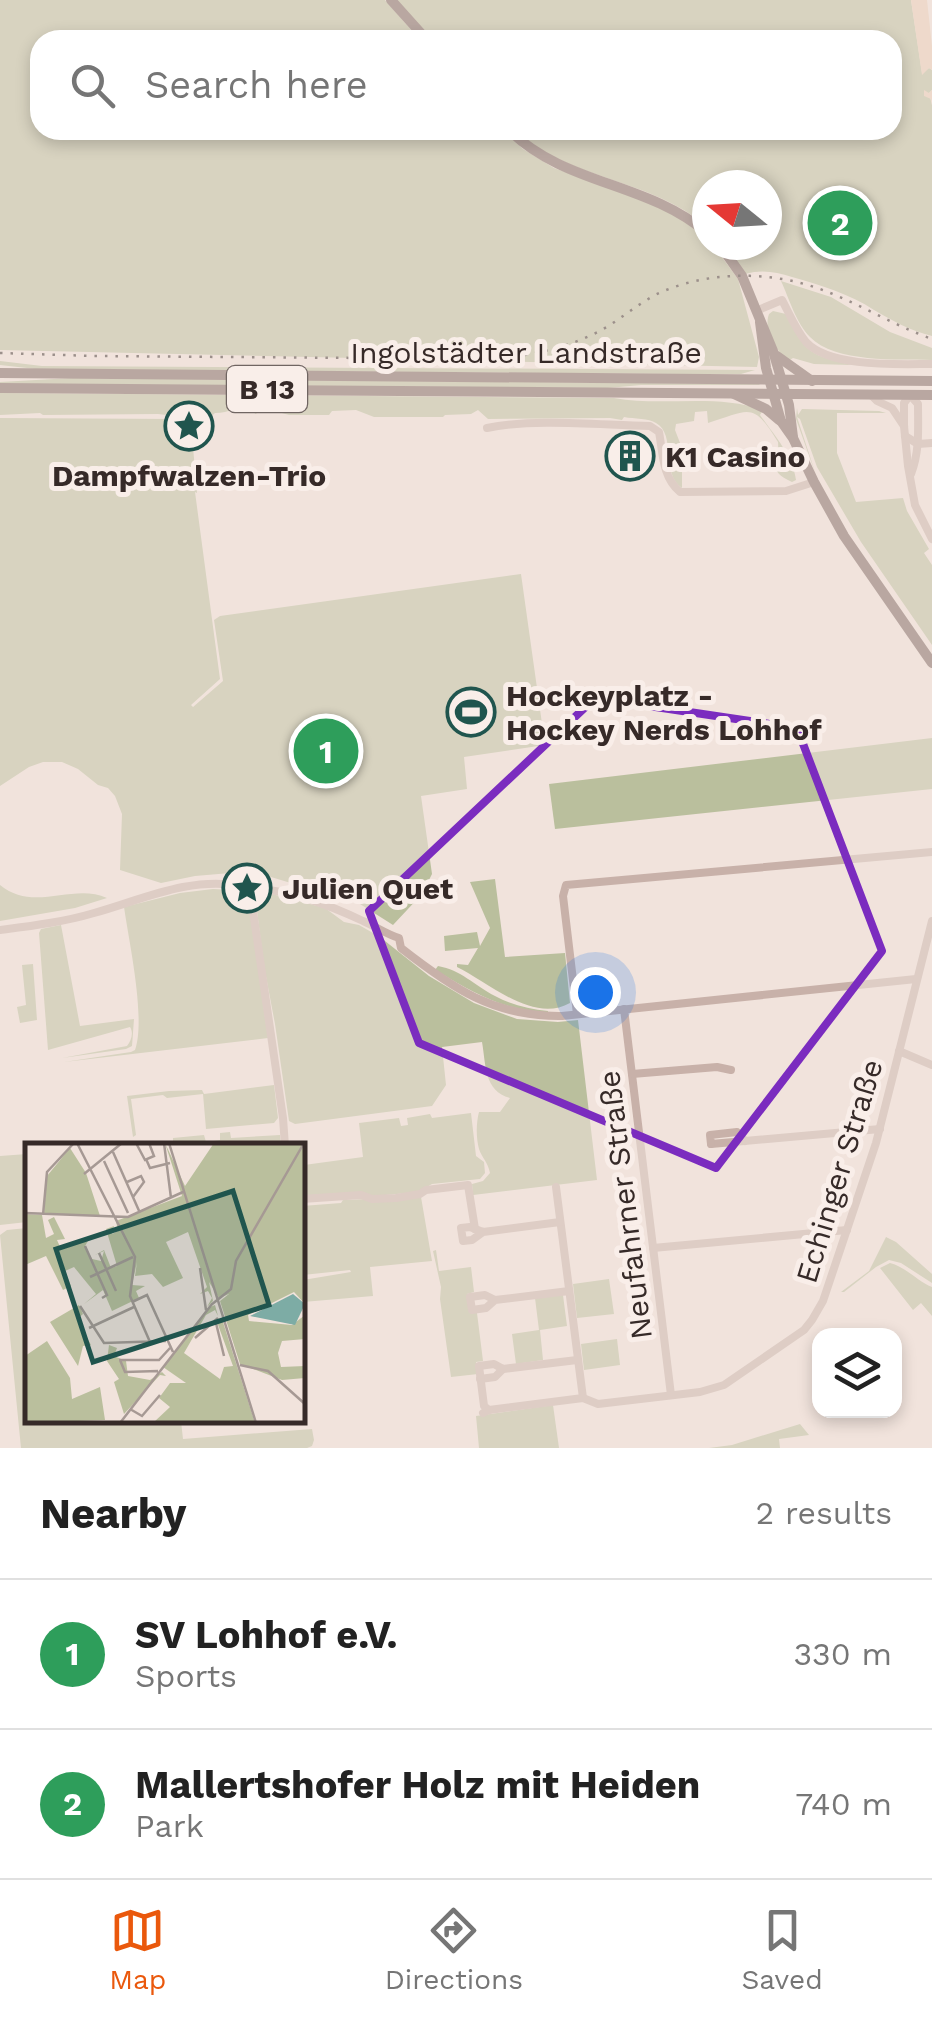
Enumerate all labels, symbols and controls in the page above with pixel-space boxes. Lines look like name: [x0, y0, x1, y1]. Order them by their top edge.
search box: [30, 30, 902, 140]
icon: search: [65, 58, 120, 113]
text: Search here: [145, 63, 368, 107]
north arrow: [692, 170, 782, 260]
pin: 2: [808, 186, 872, 260]
street label: Ingolstädter Landstraße: [350, 335, 702, 370]
road number: B 13: [227, 366, 307, 412]
place icon: Dampfwalzen-Trio: [163, 400, 215, 452]
building icon: K1 Casino: [604, 430, 656, 482]
place label: K1 Casino: [665, 439, 806, 474]
place label: Dampfwalzen-Trio: [52, 458, 326, 493]
place label: Hockeyplatz - Hockey Nerds Lohhof: [506, 678, 822, 747]
sports icon: Hockeyplatz - Hockey Nerds Lohhof: [445, 686, 497, 738]
pin: 1: [294, 714, 358, 788]
place icon: Julien Quet: [221, 862, 273, 914]
place label: Julien Quet: [282, 871, 453, 906]
your location: [570, 967, 621, 1018]
street label: Echinger Straße: [788, 1055, 890, 1287]
street label: Neufahrner Straße: [591, 1069, 659, 1341]
inset map: [25, 1143, 305, 1423]
map controls: [812, 1328, 902, 1418]
button: layers: [812, 1328, 902, 1418]
text: Nearby: [40, 1489, 187, 1538]
text: 2 results: [755, 1494, 892, 1532]
text: SV Lohhof e.V.: [135, 1613, 398, 1657]
text: 1: [66, 1635, 79, 1673]
text: 330 m: [793, 1635, 892, 1673]
text: Sports: [135, 1657, 237, 1695]
text: Mallertshofer Holz mit Heiden: [135, 1763, 700, 1807]
text: 2: [63, 1785, 82, 1823]
text: 740 m: [795, 1785, 892, 1823]
text: Park: [135, 1807, 204, 1845]
tab: Map: [109, 1903, 166, 1996]
tab: Directions: [385, 1903, 523, 1996]
tab: Saved: [741, 1903, 823, 1996]

